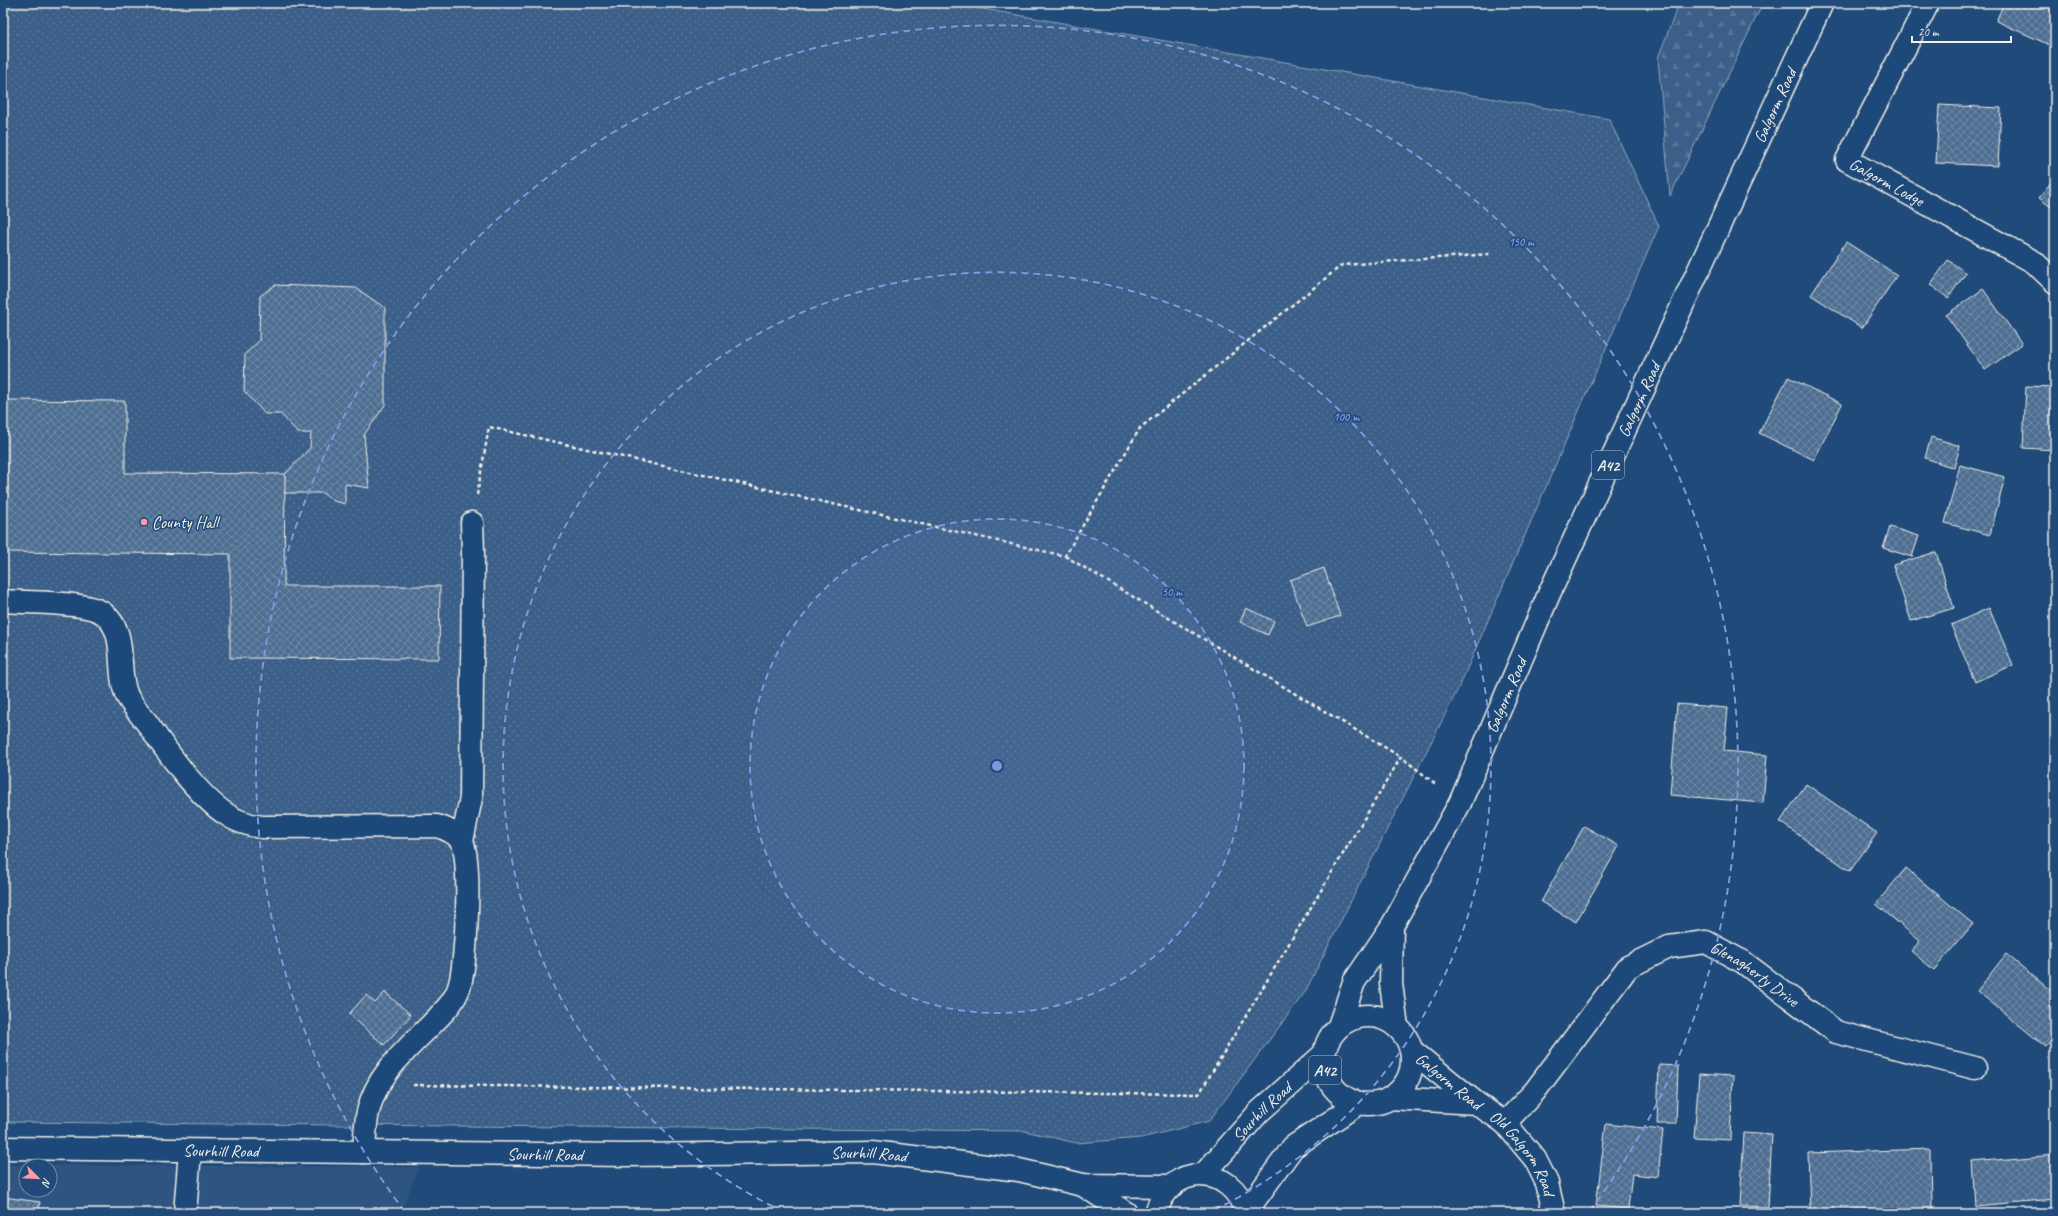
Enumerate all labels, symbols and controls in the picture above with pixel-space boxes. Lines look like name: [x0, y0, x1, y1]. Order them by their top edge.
scale bar: [1912, 18, 2011, 44]
text: 20 m: [1918, 24, 1940, 40]
street label: Galgorm Road: [1749, 62, 1803, 146]
street label: Galgorm Lodge: [1846, 153, 1929, 212]
text: 150 m: [1508, 234, 1535, 250]
street label: Galgorm Road: [1613, 356, 1667, 440]
text: 100 m: [1333, 409, 1360, 425]
road number: A42: [1592, 451, 1624, 479]
place label: County Hall: [152, 512, 221, 533]
marker: County Hall: [139, 517, 149, 527]
text: 50 m: [1162, 584, 1183, 600]
street label: Galgorm Road: [1481, 652, 1533, 736]
centre of rings: [990, 759, 1004, 773]
street label: Glenagherty Drive: [1707, 936, 1804, 1012]
street label: Galgorm Road: [1411, 1048, 1488, 1117]
road number: A42: [1309, 1056, 1341, 1084]
street label: Sourhill Road: [1228, 1076, 1299, 1146]
street label: Old Galgorm Road: [1485, 1106, 1560, 1200]
street label: Sourhill Road: [183, 1140, 262, 1162]
street label: Sourhill Road: [831, 1142, 911, 1167]
street label: Sourhill Road: [507, 1144, 586, 1166]
north arrow: [18, 1158, 58, 1198]
text: N: [38, 1176, 55, 1190]

